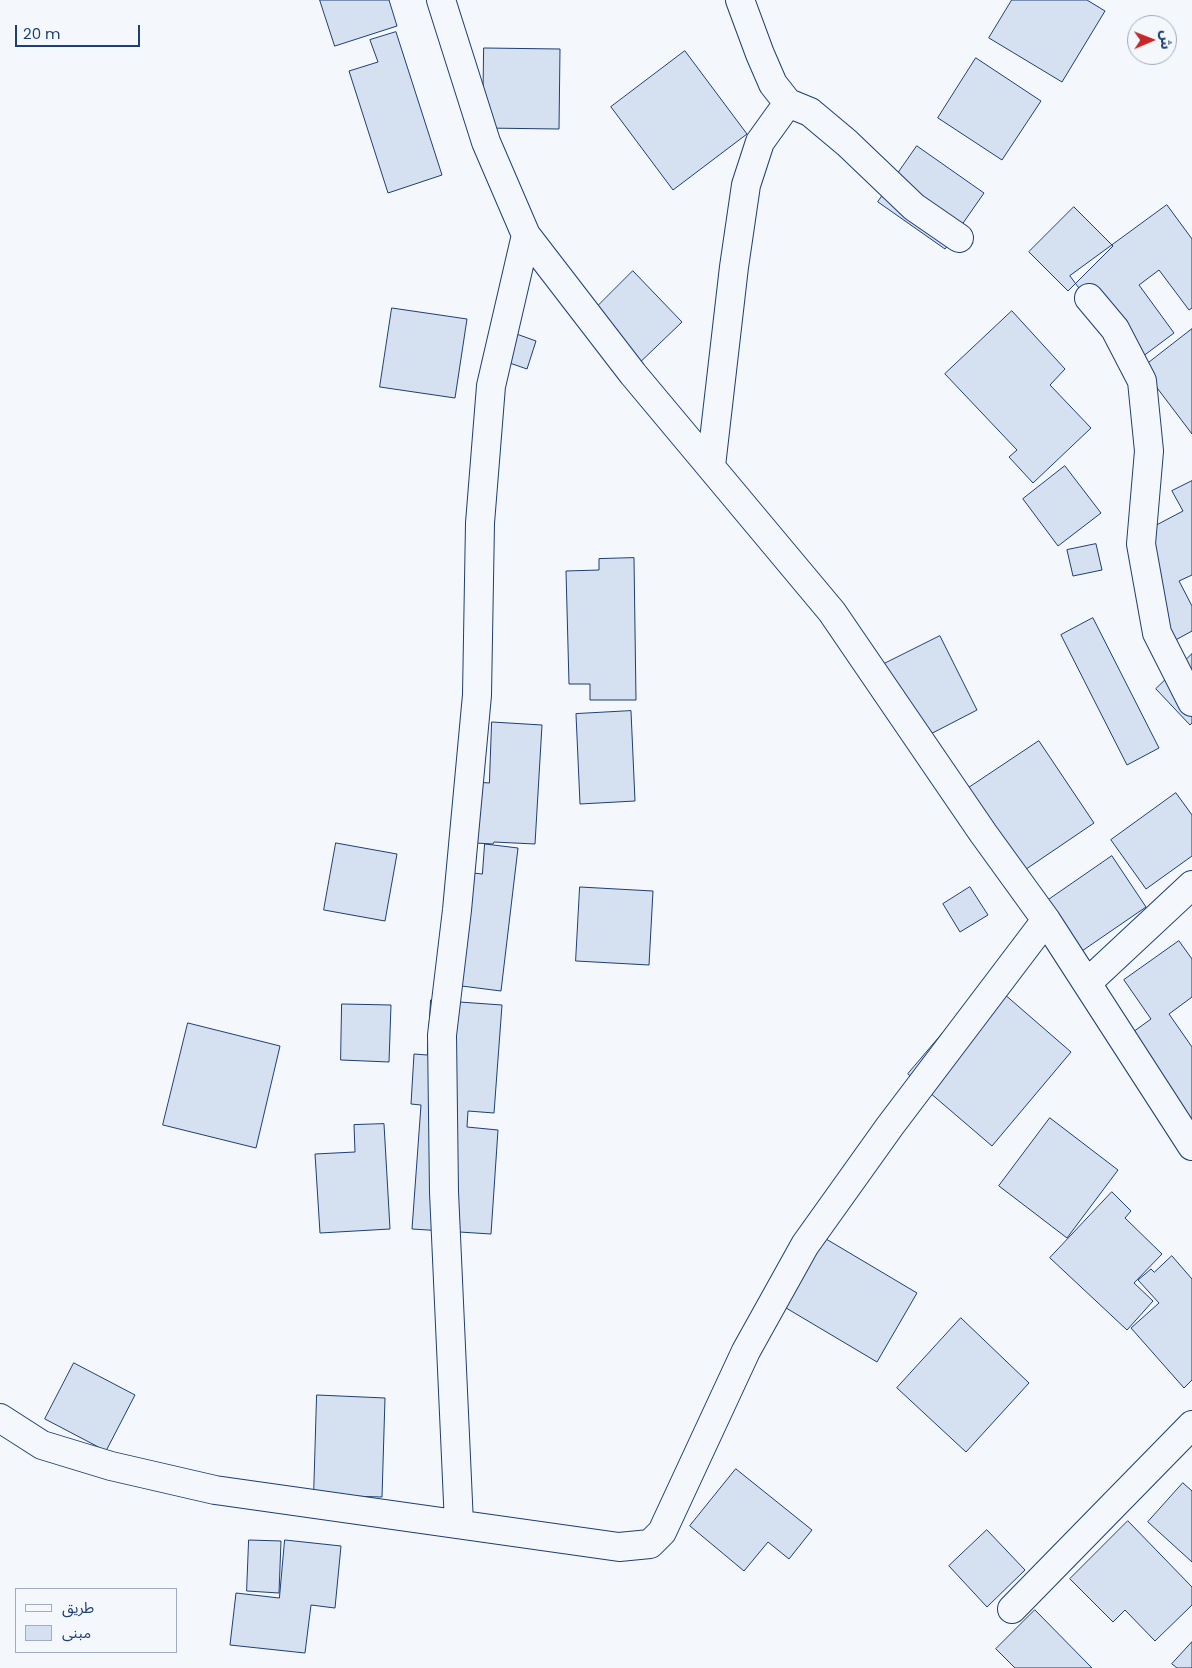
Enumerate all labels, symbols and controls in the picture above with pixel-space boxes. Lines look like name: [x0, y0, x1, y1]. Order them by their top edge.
scale bar: [18, 15, 142, 47]
north arrow: [1127, 15, 1177, 65]
text: 20 m: [23, 23, 61, 44]
text: ش: [1156, 30, 1176, 50]
legend: [15, 1588, 178, 1653]
text: طريق: [62, 1597, 94, 1618]
text: مبنى: [62, 1622, 91, 1643]

